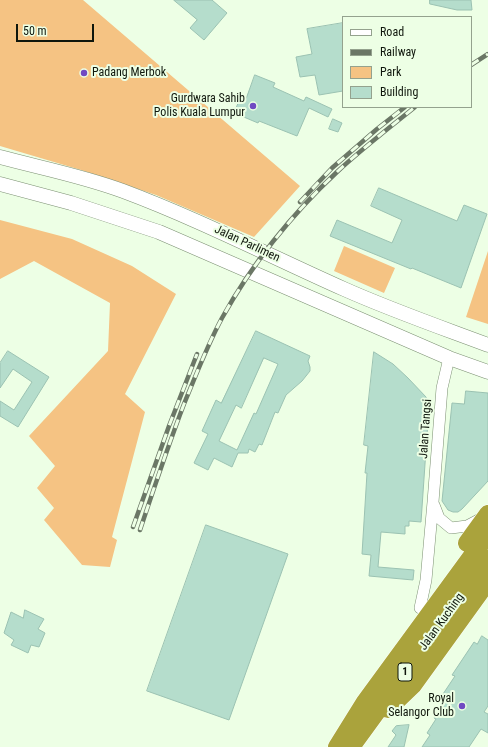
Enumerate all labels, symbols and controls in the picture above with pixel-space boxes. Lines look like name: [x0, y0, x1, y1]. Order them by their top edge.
scale bar: [18, 16, 96, 42]
legend: [342, 16, 472, 108]
text: 50 m: [23, 24, 47, 38]
text: Road: [380, 25, 404, 39]
text: Railway: [380, 45, 416, 59]
text: Park: [380, 65, 401, 79]
place label: Padang Merbok: [92, 66, 166, 80]
marker: Padang Merbok: [79, 68, 89, 78]
text: Building: [380, 85, 418, 99]
place label: Gurdwara Sahib Polis Kuala Lumpur: [154, 92, 245, 120]
marker: Gurdwara Sahib Polis Kuala Lumpur: [248, 101, 258, 111]
street label: Jalan Parlimen: [212, 223, 282, 265]
street label: Jalan Tangsi: [417, 399, 435, 459]
street label: Jalan Kuching: [417, 591, 467, 653]
road number: 1: [398, 663, 412, 681]
place label: Royal Selangor Club: [388, 692, 454, 720]
marker: Royal Selangor Club: [457, 701, 467, 711]

